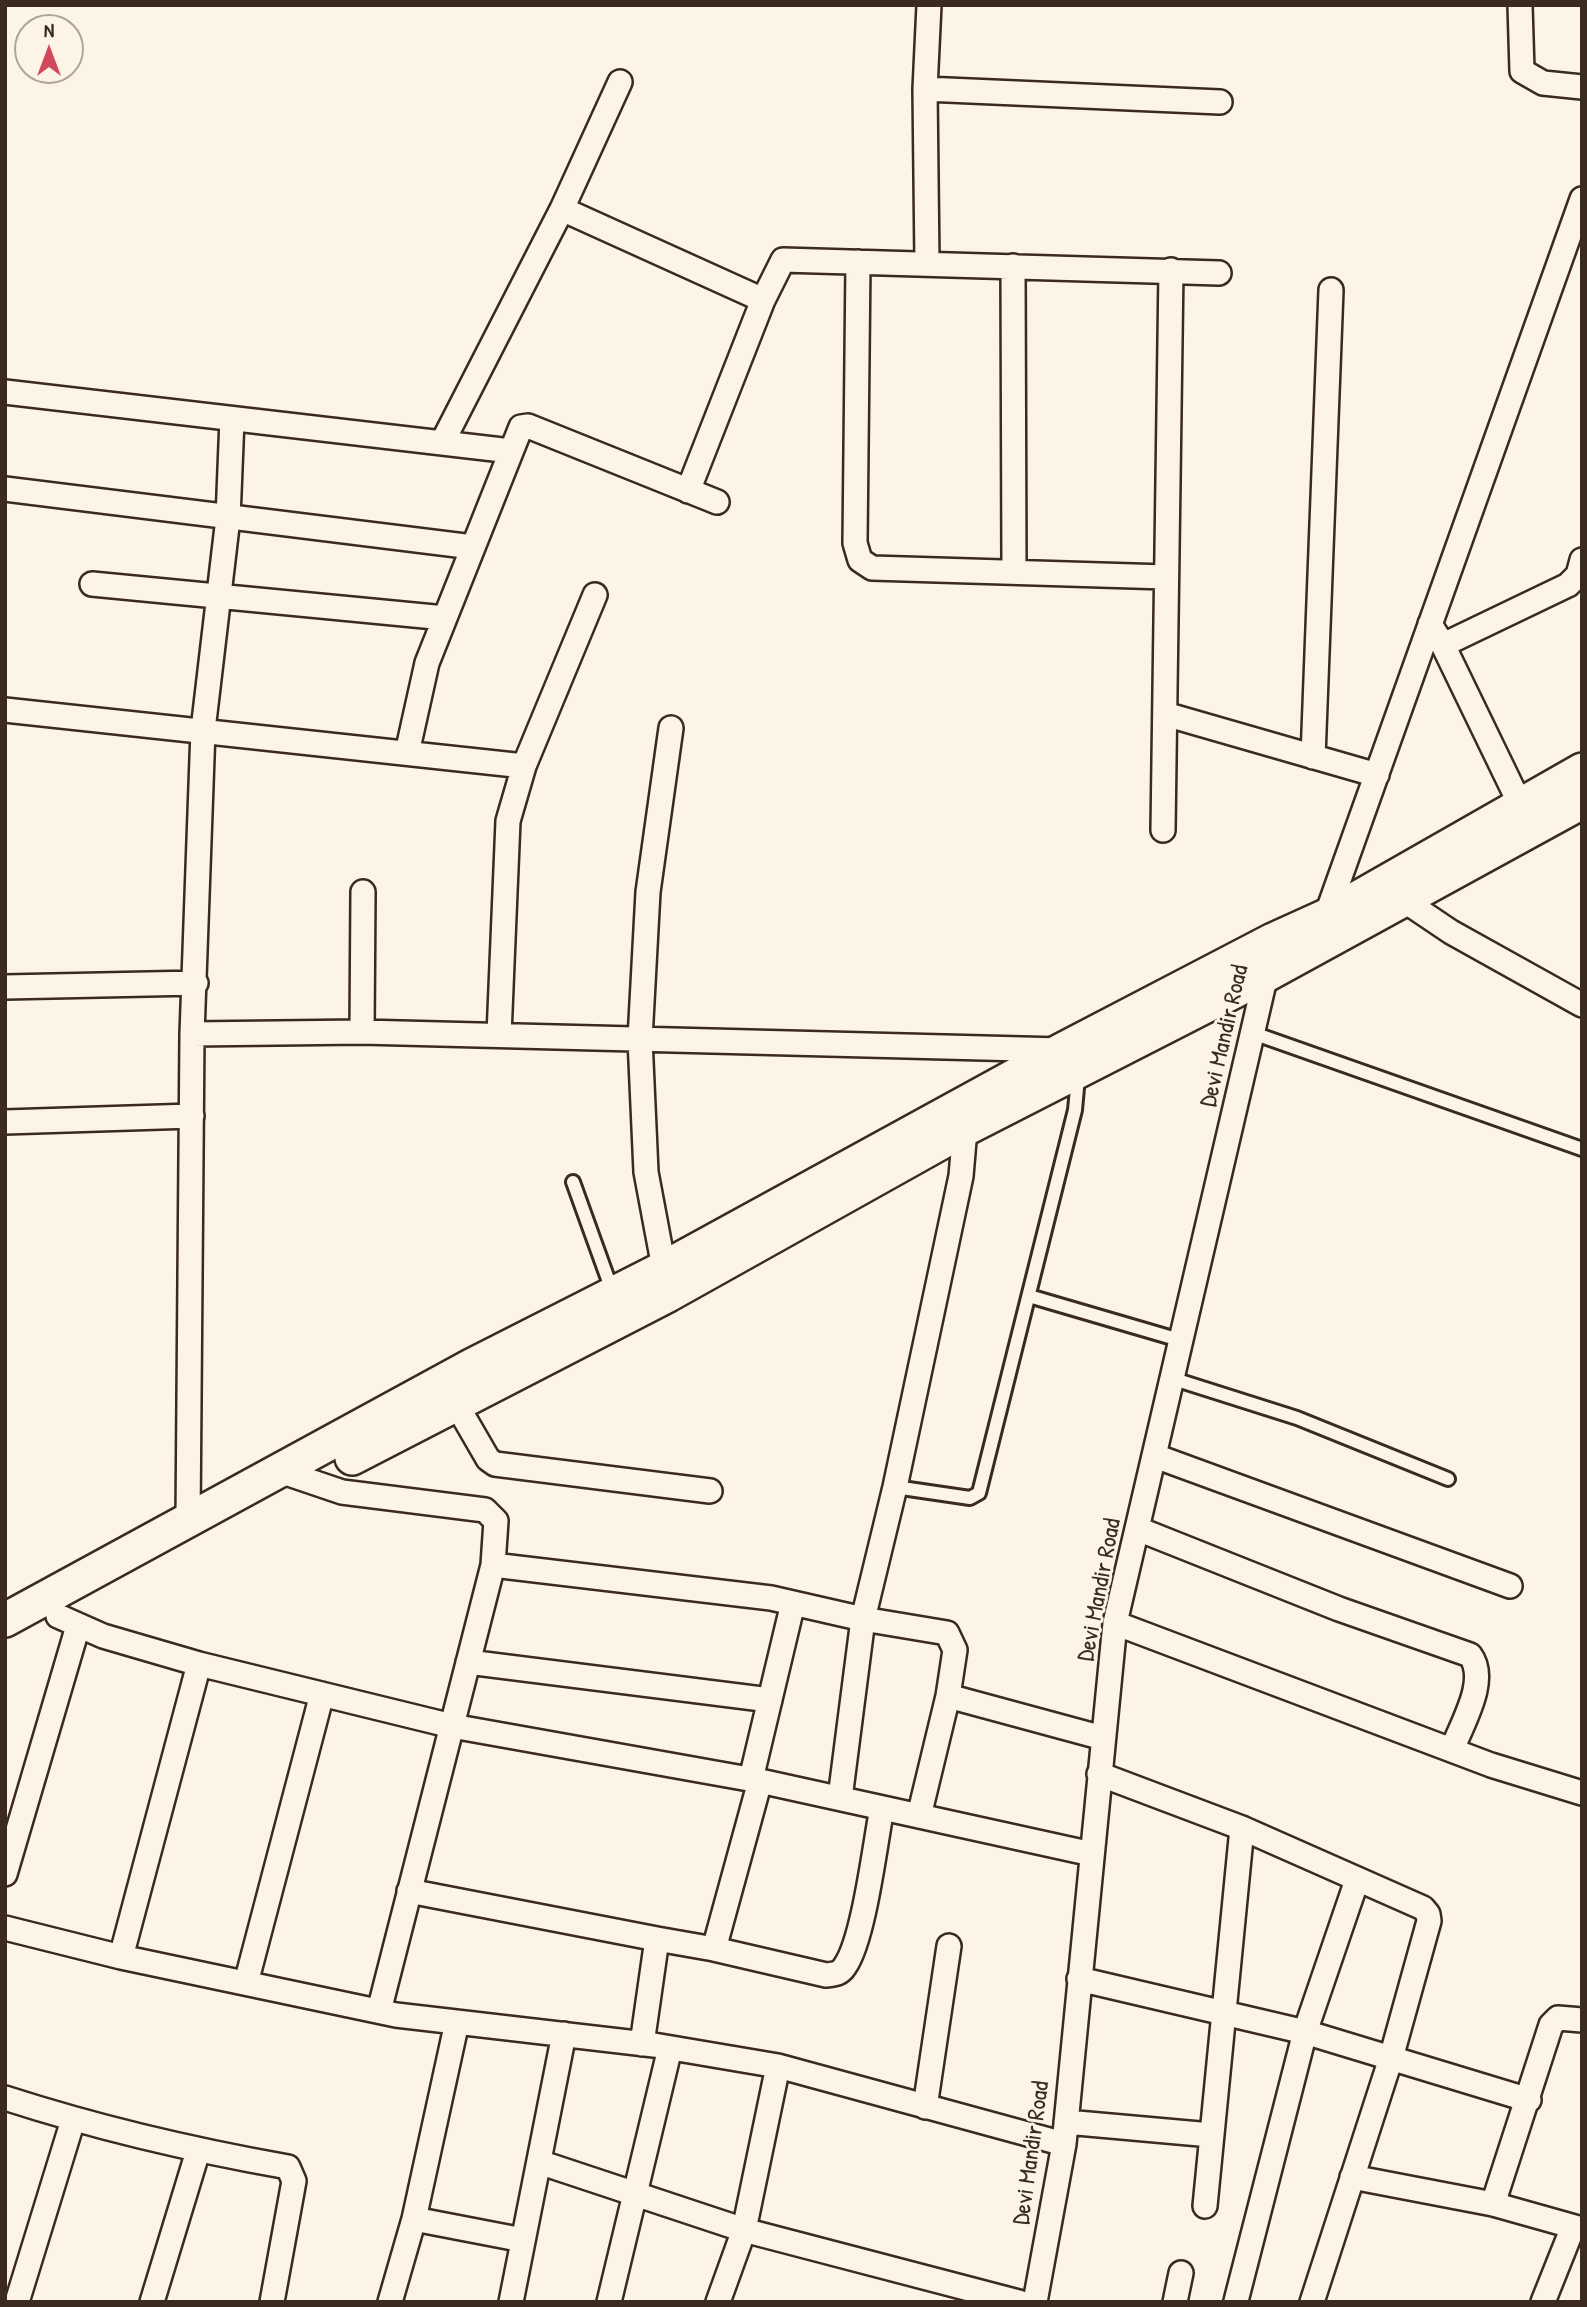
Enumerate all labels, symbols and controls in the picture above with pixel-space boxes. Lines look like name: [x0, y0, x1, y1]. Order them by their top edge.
north arrow: [14, 14, 84, 84]
text: N: [44, 17, 54, 43]
street label: Devi Mandir Road: [1195, 962, 1255, 1110]
street label: Devi Mandir Road: [1072, 1516, 1128, 1664]
street label: Devi Mandir Road: [1008, 2079, 1056, 2227]

